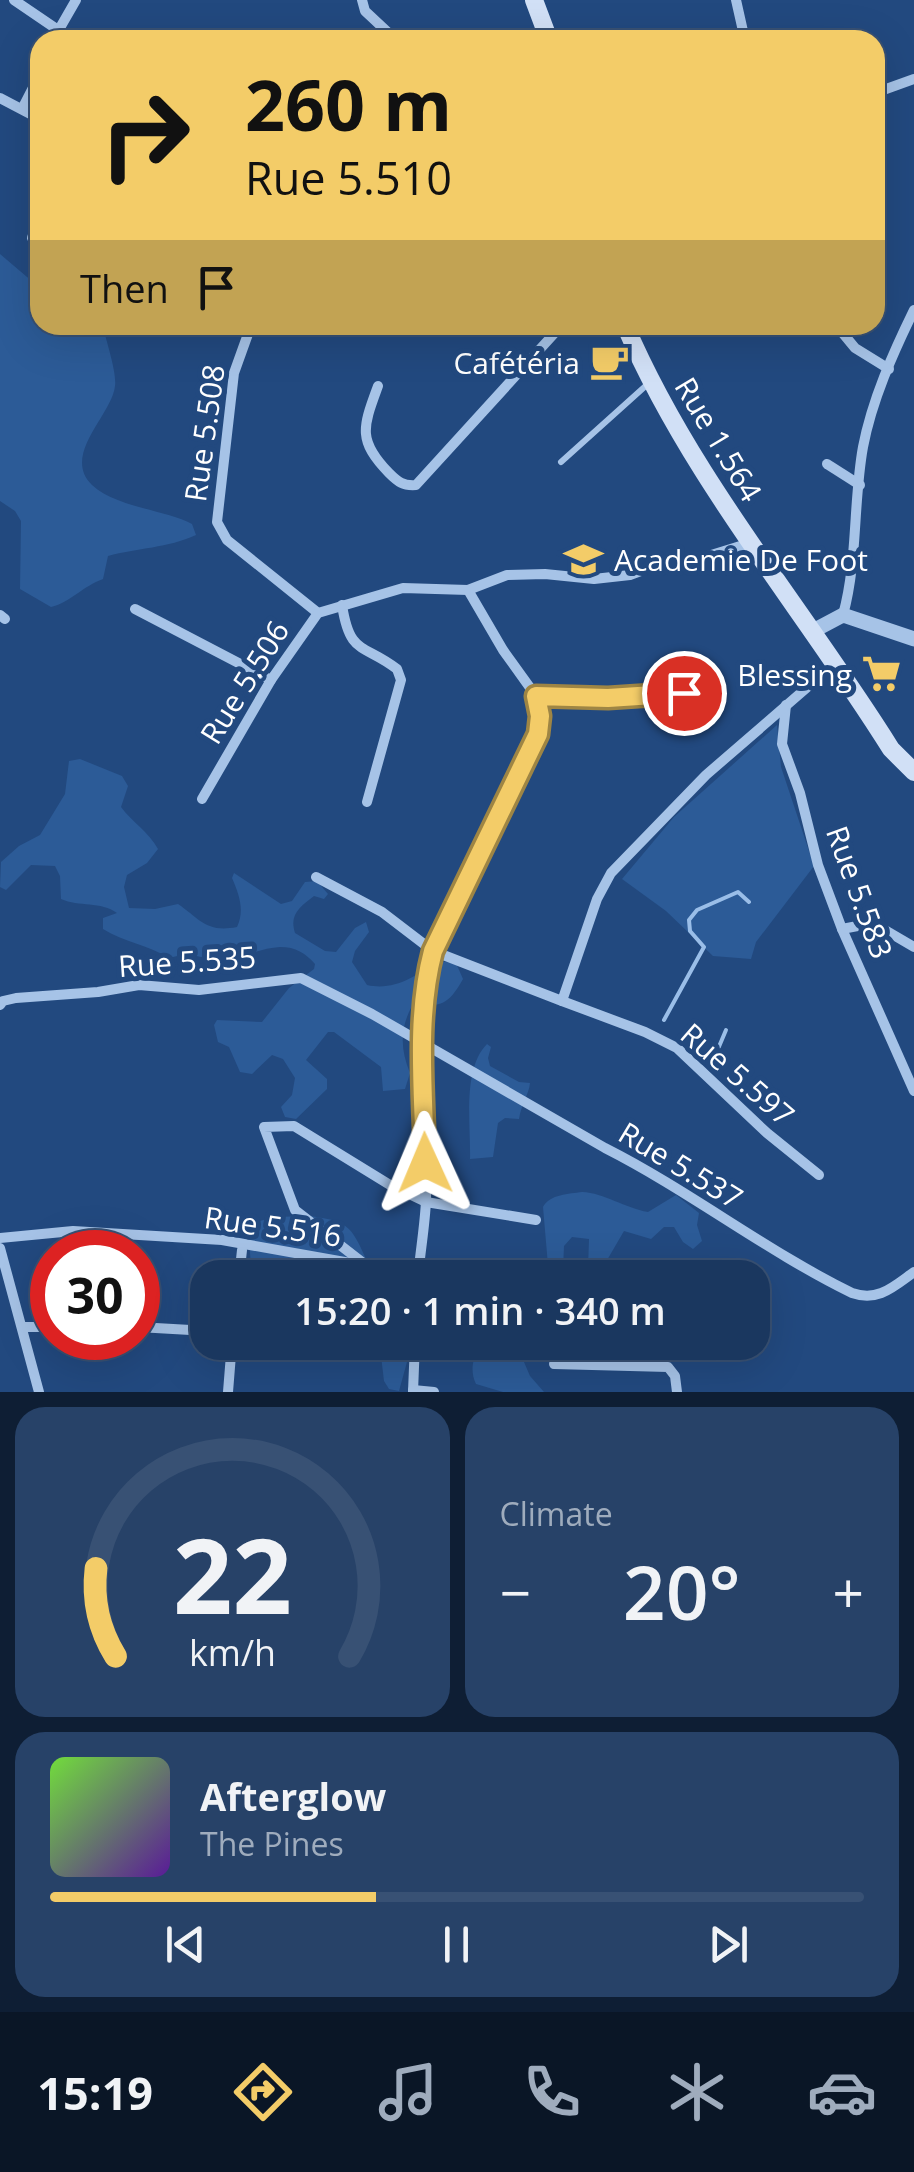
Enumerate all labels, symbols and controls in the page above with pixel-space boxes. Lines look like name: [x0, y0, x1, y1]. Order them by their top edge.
text: 260 m: [245, 56, 452, 152]
icon: right: [80, 70, 210, 200]
text: Rue 5.510: [245, 147, 452, 208]
icon: arrive: [189, 260, 244, 315]
text: Then: [80, 262, 169, 314]
cafe icon: Cafétéria: [589, 341, 631, 383]
place label: Cafétéria: [453, 342, 580, 383]
street label: Rue 5.508: [174, 362, 234, 504]
street label: Rue 1.564: [666, 369, 772, 509]
school or university icon: Academie De Foot: [563, 538, 605, 580]
place label: Academie De Foot: [614, 539, 868, 580]
street label: Rue 5.506: [190, 613, 298, 751]
pin: [642, 651, 727, 736]
supermarket icon: Blessing: [861, 653, 903, 695]
place label: Blessing: [737, 654, 852, 695]
icon: arrive: [657, 666, 712, 721]
street label: Rue 5.583: [817, 820, 903, 964]
street label: Rue 5.535: [117, 936, 257, 986]
street label: Rue 5.597: [672, 1013, 804, 1135]
position arrow: [373, 1111, 477, 1215]
street label: Rue 5.537: [611, 1112, 751, 1218]
street label: Rue 5.516: [202, 1196, 344, 1256]
speed limit sign: 30: [30, 1230, 160, 1360]
text: 15:20 · 1 min · 340 m: [294, 1284, 666, 1336]
text: Climate: [500, 1492, 613, 1535]
text: 22: [173, 1503, 292, 1644]
text: 20°: [623, 1540, 741, 1642]
text: −: [500, 1554, 531, 1629]
text: +: [833, 1554, 864, 1629]
text: km/h: [189, 1628, 276, 1676]
text: Afterglow: [200, 1770, 386, 1822]
text: The Pines: [200, 1822, 344, 1865]
icon: previous: [158, 1917, 213, 1972]
icon: pause: [429, 1917, 484, 1972]
icon: next: [701, 1917, 756, 1972]
icon: directions: [228, 2057, 298, 2127]
icon: music: [373, 2057, 443, 2127]
icon: phone: [517, 2057, 587, 2127]
icon: climate: [662, 2057, 732, 2127]
icon: car: [807, 2057, 877, 2127]
text: 15:19: [37, 2062, 153, 2123]

